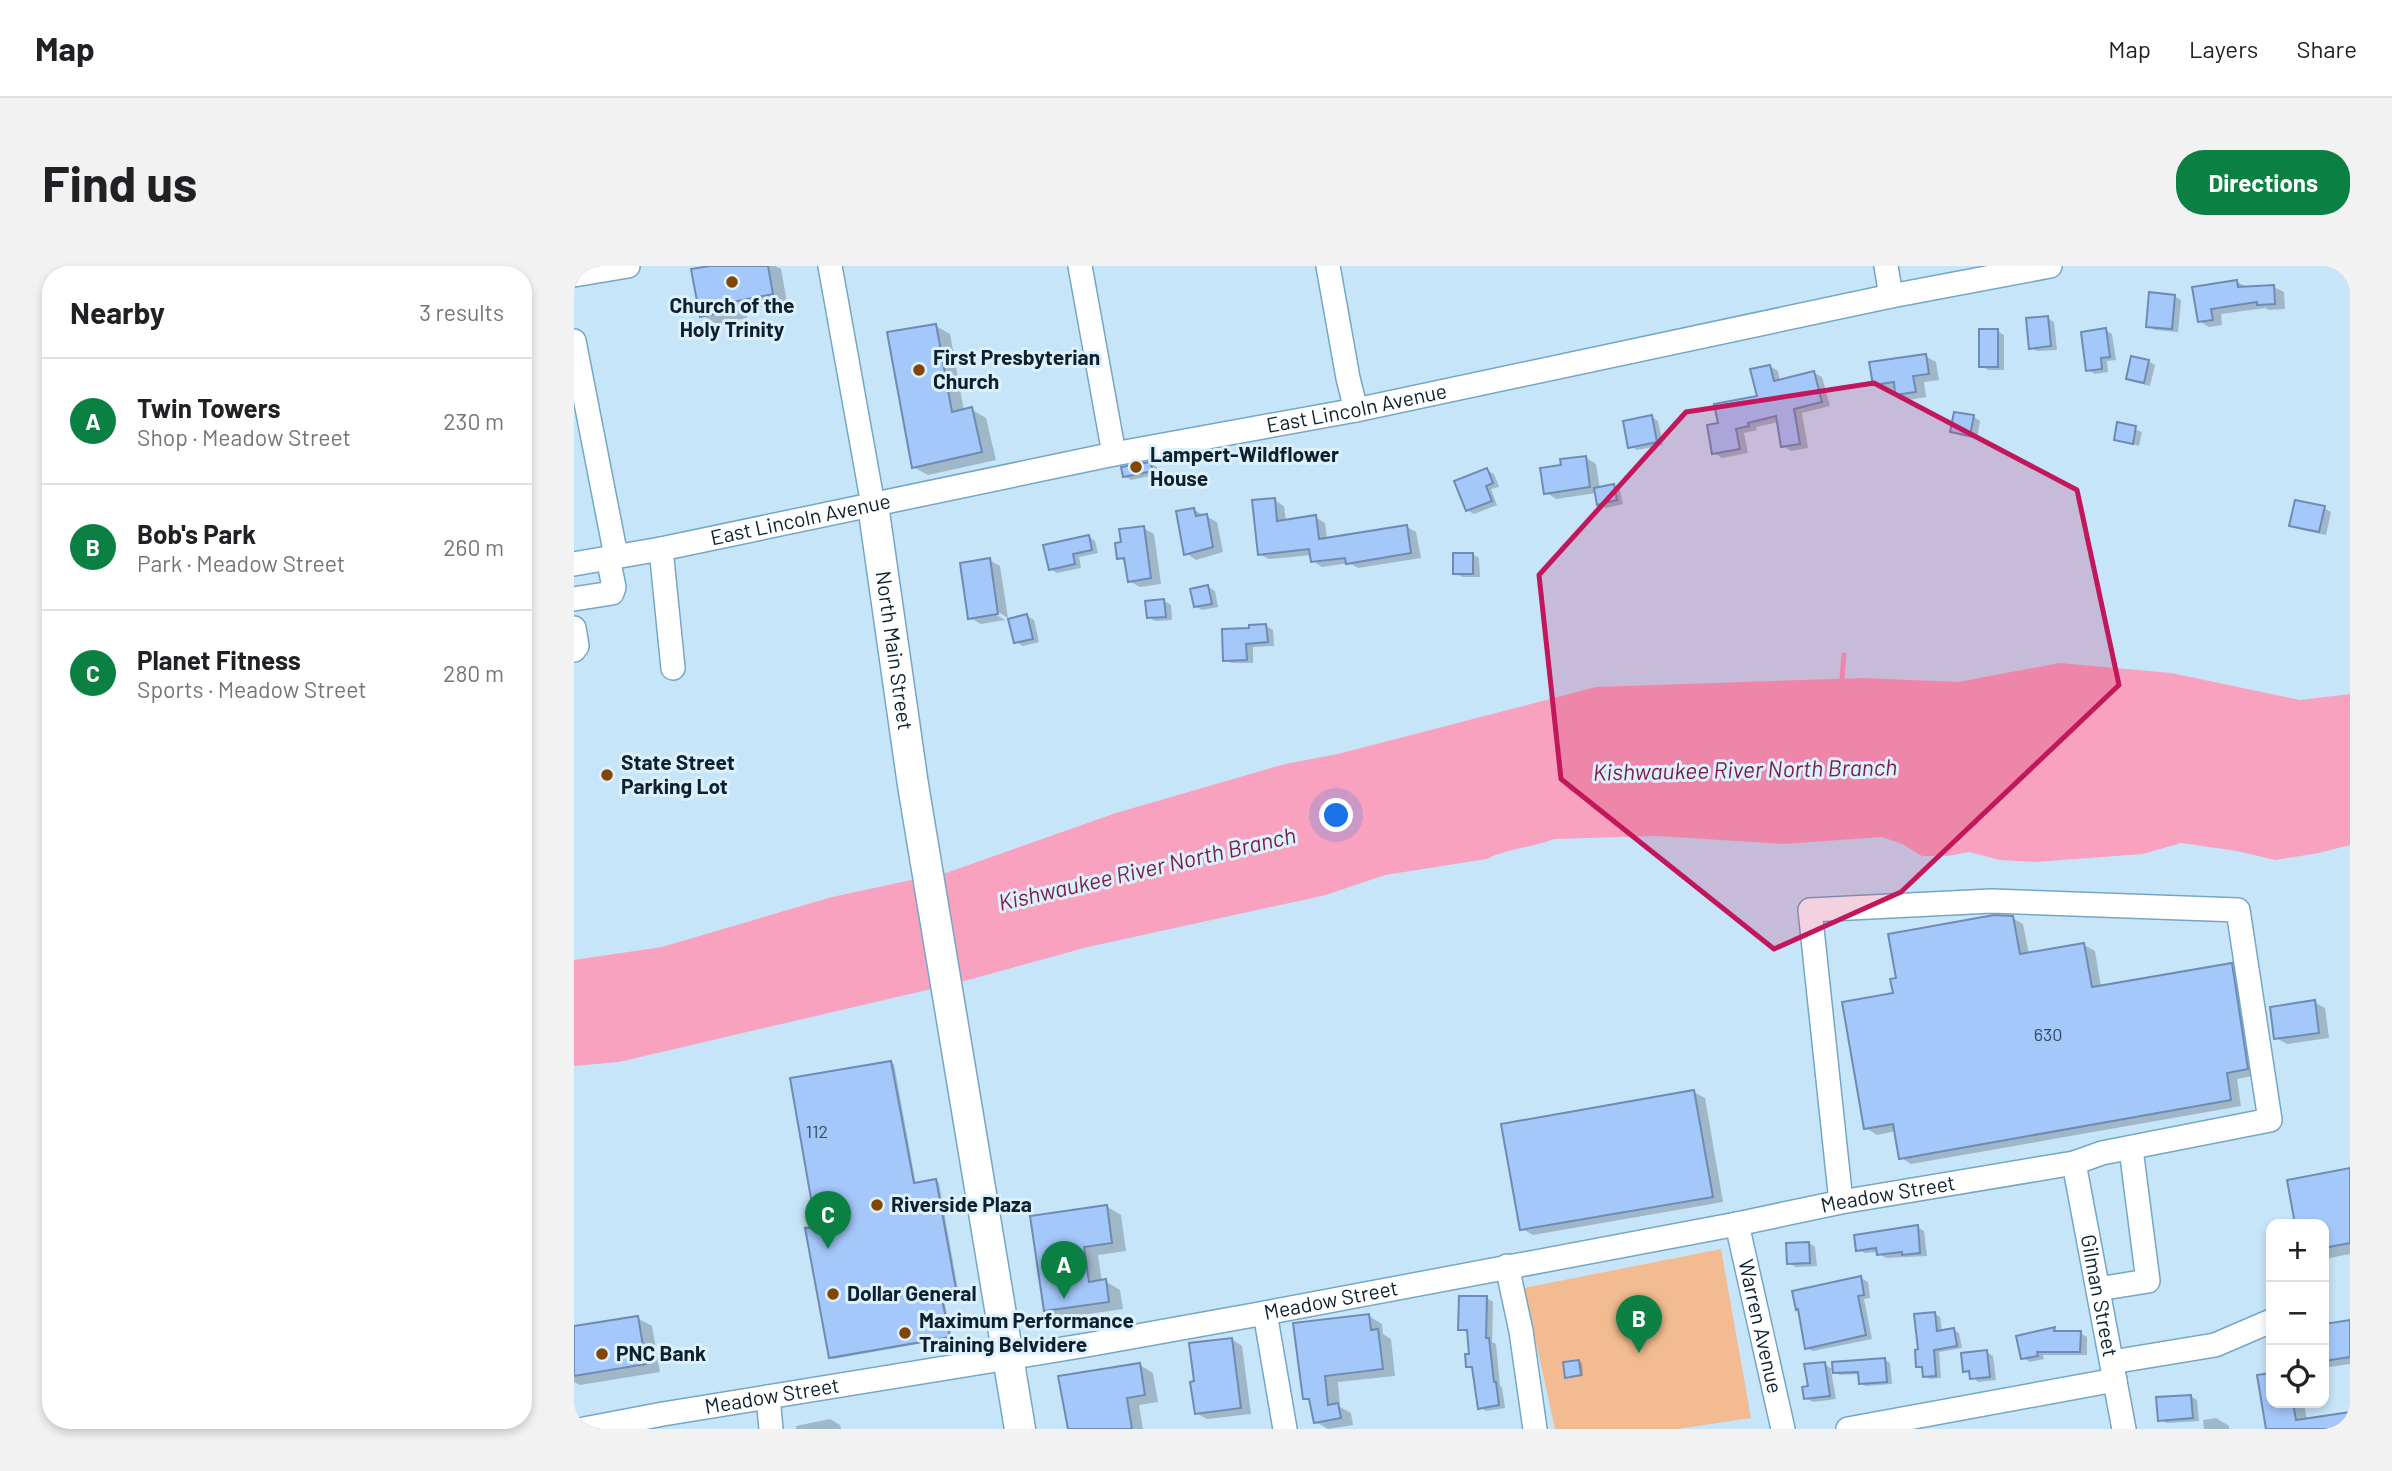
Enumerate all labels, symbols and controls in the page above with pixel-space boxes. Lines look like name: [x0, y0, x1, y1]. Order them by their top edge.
text: Map: [35, 28, 95, 68]
text: Map: [2108, 34, 2151, 63]
text: Layers: [2189, 34, 2258, 63]
text: Share: [2296, 34, 2357, 63]
button: Directions: [2176, 150, 2350, 215]
text: Find us: [42, 153, 197, 212]
marker: Church of the Holy Trinity: [724, 274, 740, 290]
place label: Church of the Holy Trinity: [669, 292, 795, 341]
text: Nearby: [70, 294, 165, 330]
text: 3 results: [419, 298, 504, 326]
place label: First Presbyterian Church: [933, 344, 1100, 393]
marker: First Presbyterian Church: [911, 362, 927, 378]
street label: East Lincoln Avenue: [1264, 377, 1449, 437]
text: Twin Towers: [137, 392, 280, 423]
text: A: [85, 407, 101, 435]
text: 230 m: [443, 407, 504, 435]
text: Shop · Meadow Street: [137, 423, 351, 451]
place label: Lampert-Wildflower House: [1150, 441, 1339, 490]
marker: Lampert-Wildflower House: [1128, 459, 1144, 475]
street label: East Lincoln Avenue: [708, 487, 893, 549]
text: Bob's Park: [137, 518, 256, 549]
text: B: [86, 533, 100, 561]
text: 260 m: [443, 533, 504, 561]
text: Park · Meadow Street: [137, 549, 345, 577]
street label: North Main Street: [872, 569, 919, 732]
text: Planet Fitness: [137, 644, 301, 675]
text: C: [86, 659, 100, 687]
text: 280 m: [443, 659, 504, 687]
text: Sports · Meadow Street: [137, 675, 367, 703]
place label: State Street Parking Lot: [621, 749, 735, 798]
water label: Kishwaukee River North Branch: [1593, 752, 1897, 786]
marker: State Street Parking Lot: [599, 767, 615, 783]
your location: [1319, 798, 1353, 832]
water label: Kishwaukee River North Branch: [995, 820, 1298, 916]
house number: 630: [2034, 1023, 2062, 1045]
house number: 112: [806, 1120, 828, 1142]
street label: Meadow Street: [1818, 1169, 1957, 1217]
pin: C: [805, 1191, 851, 1249]
place label: Riverside Plaza: [891, 1191, 1032, 1216]
marker: Riverside Plaza: [869, 1197, 885, 1213]
map controls: [2266, 1219, 2329, 1408]
button: +: [2266, 1219, 2329, 1282]
street label: Gilman Street: [2077, 1232, 2124, 1359]
pin: A: [1041, 1241, 1087, 1299]
street label: Warren Avenue: [1734, 1257, 1789, 1396]
street label: Meadow Street: [1262, 1274, 1400, 1324]
place label: Dollar General: [847, 1280, 977, 1305]
button: −: [2266, 1282, 2329, 1345]
marker: Dollar General: [825, 1286, 841, 1302]
pin: B: [1616, 1295, 1662, 1353]
place label: Maximum Performance Training Belvidere: [919, 1307, 1134, 1356]
marker: Maximum Performance Training Belvidere: [897, 1325, 913, 1341]
place label: PNC Bank: [616, 1340, 706, 1365]
button: locate: [2266, 1345, 2329, 1408]
marker: PNC Bank: [594, 1346, 610, 1362]
street label: Meadow Street: [703, 1371, 841, 1418]

